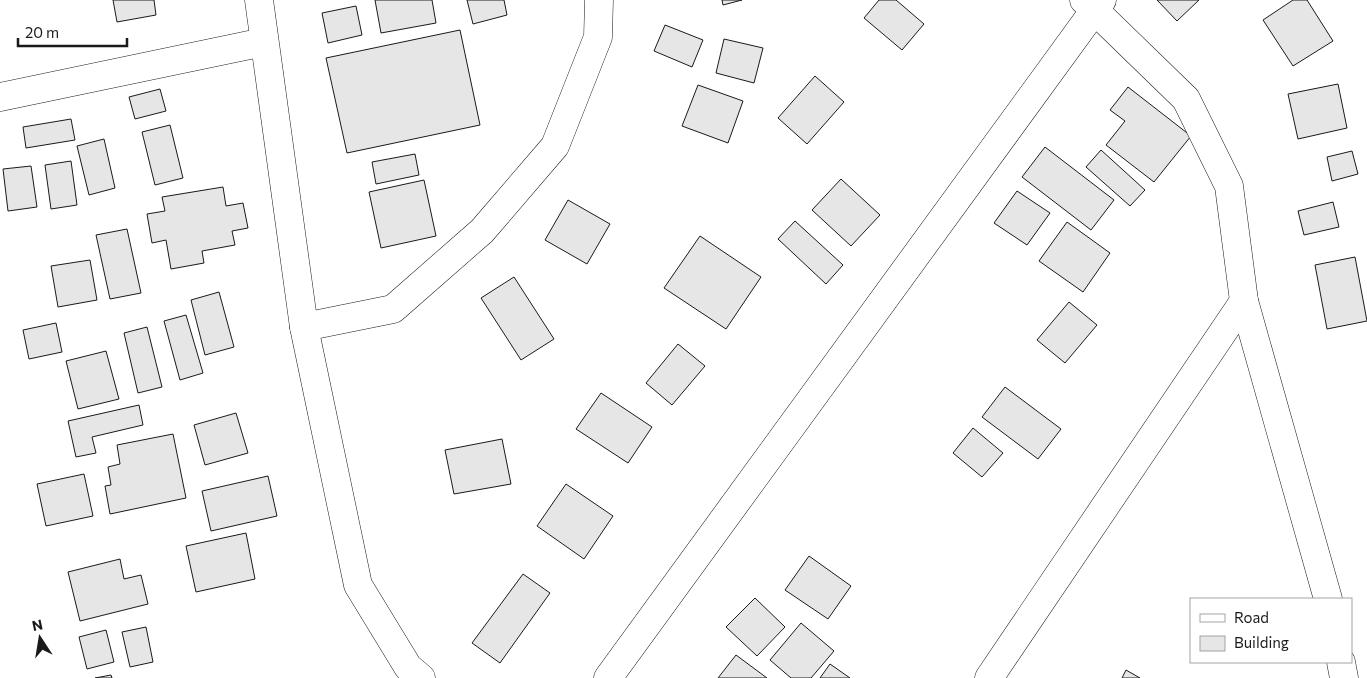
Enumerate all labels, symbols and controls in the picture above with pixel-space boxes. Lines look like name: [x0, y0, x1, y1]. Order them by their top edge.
scale bar: [18, 15, 126, 47]
text: 20 m: [25, 23, 59, 41]
legend: [1190, 598, 1352, 663]
text: Road: [1234, 608, 1269, 626]
north arrow: [15, 613, 65, 663]
text: N: [30, 615, 44, 634]
text: Building: [1234, 633, 1289, 651]

